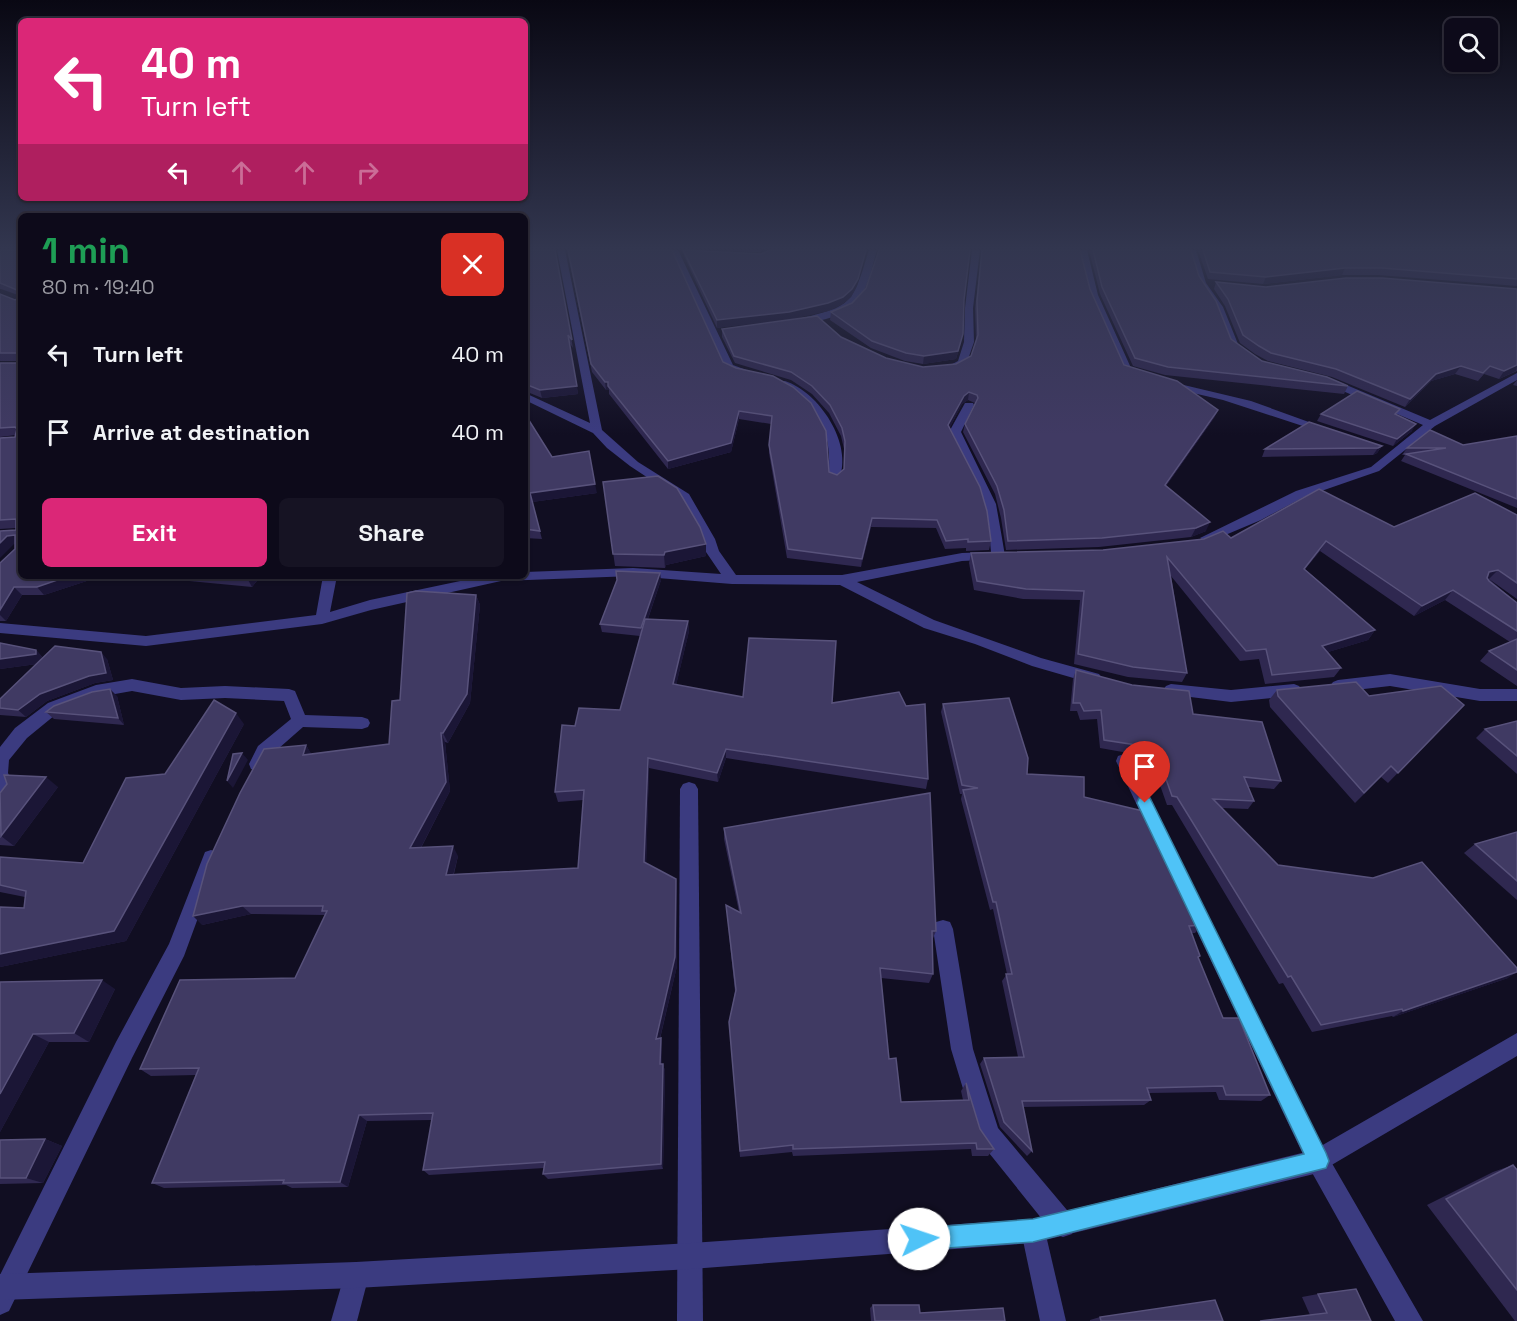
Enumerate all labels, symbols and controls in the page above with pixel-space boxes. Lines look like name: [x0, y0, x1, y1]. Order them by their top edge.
map controls: [1444, 18, 1498, 72]
button: search: [1444, 18, 1498, 72]
text: 40 m: [141, 37, 241, 90]
icon: left: [42, 42, 120, 120]
text: Turn left: [141, 89, 251, 124]
icon: left: [162, 156, 195, 189]
icon: ahead: [225, 156, 258, 189]
icon: ahead: [288, 156, 321, 189]
icon: right: [351, 156, 384, 189]
text: 1 min: [42, 228, 130, 274]
button: close: [441, 233, 504, 296]
text: 80 m · 19:40: [42, 274, 155, 300]
icon: left: [42, 338, 75, 371]
text: Turn left: [93, 340, 183, 368]
text: 40 m: [452, 340, 504, 368]
icon: arrive: [42, 416, 75, 449]
text: Arrive at destination: [93, 418, 310, 446]
text: 40 m: [452, 418, 504, 446]
button: Exit: [42, 498, 267, 567]
button: Share: [279, 498, 504, 567]
pin: [1119, 741, 1170, 803]
icon: arrive: [1128, 750, 1161, 783]
position arrow: [887, 1207, 951, 1271]

